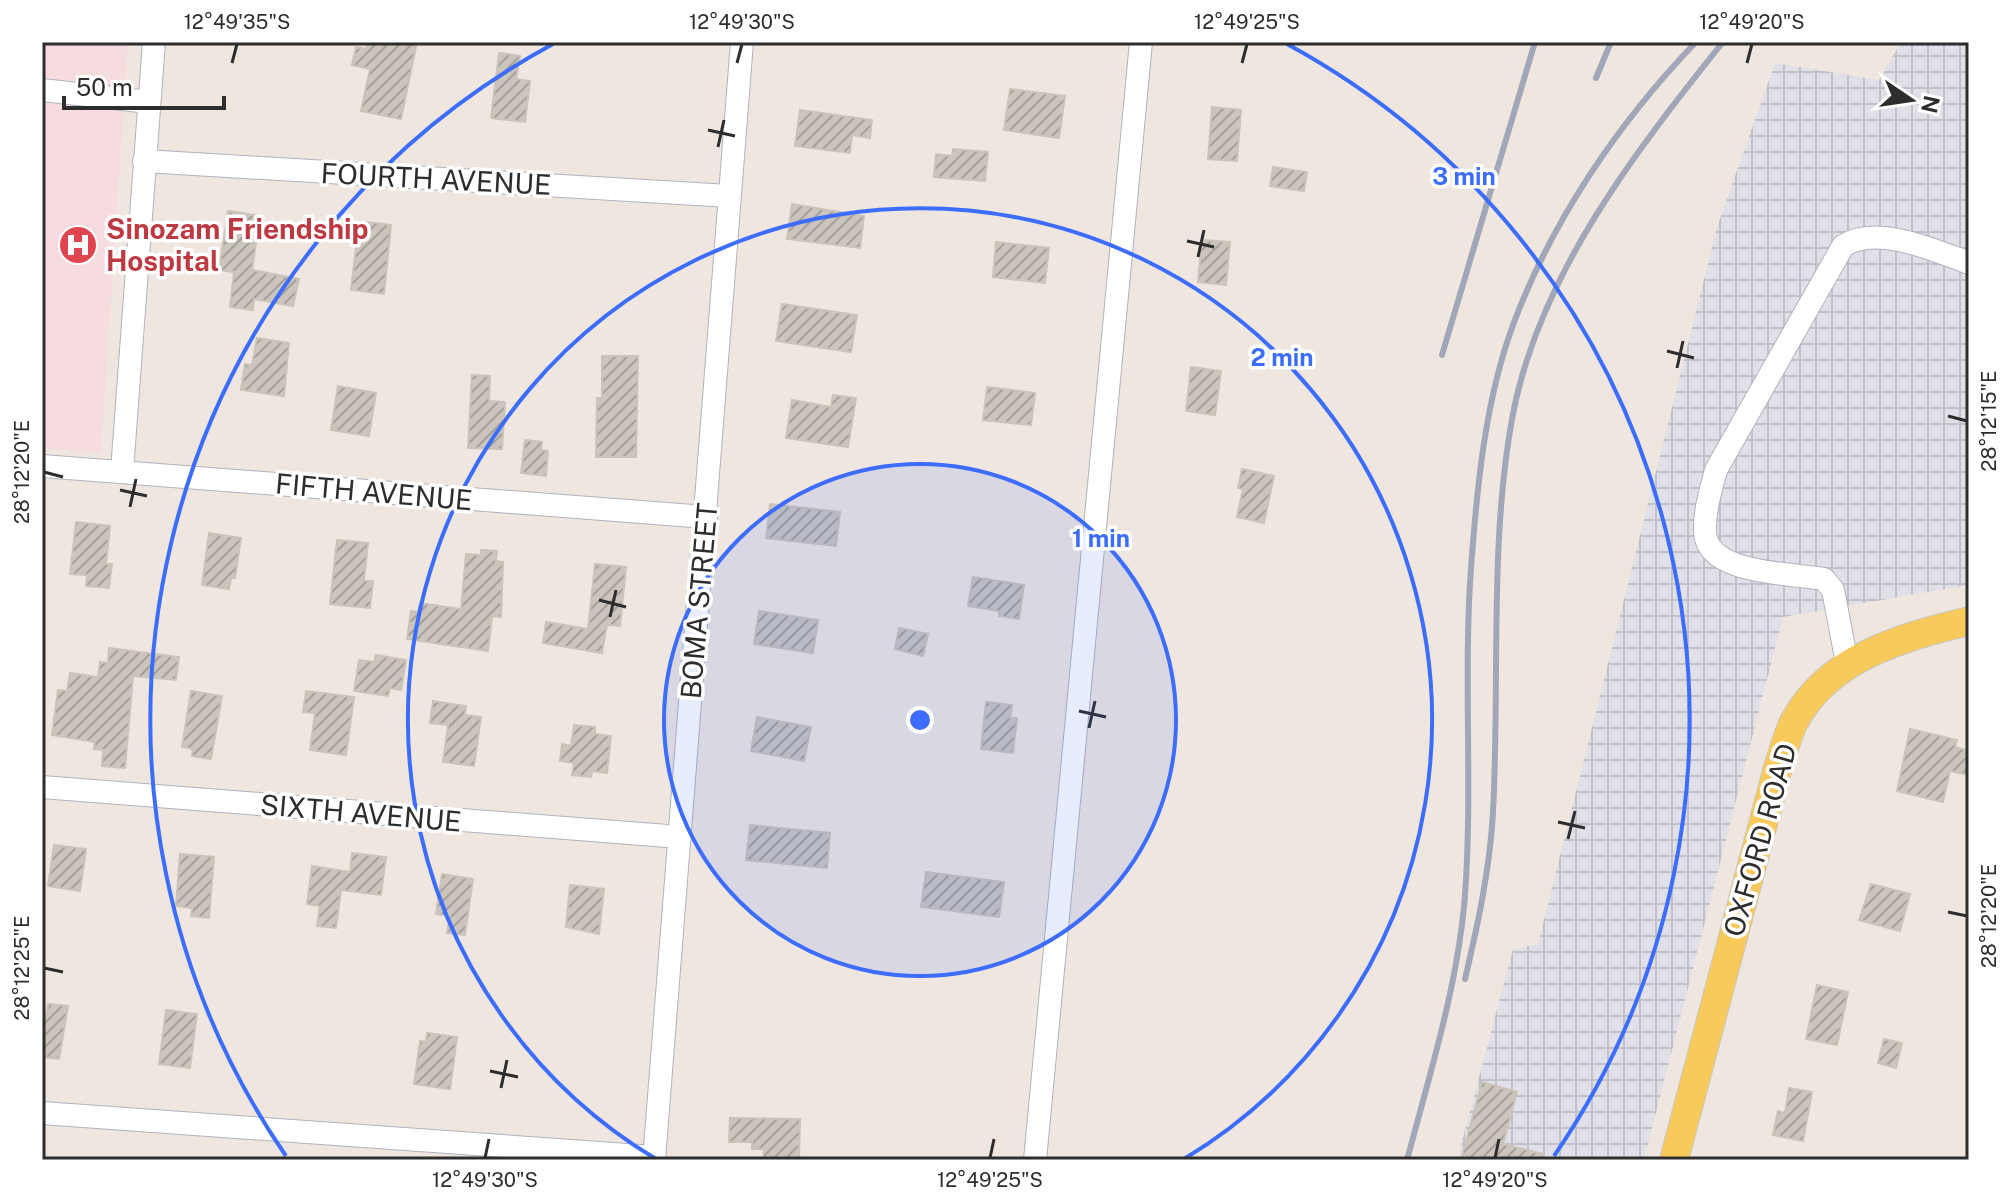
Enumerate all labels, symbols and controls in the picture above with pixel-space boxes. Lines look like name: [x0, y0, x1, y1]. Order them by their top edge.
text: 12°49'35"S: [184, 10, 290, 34]
text: 12°49'30"S: [689, 10, 795, 34]
text: 12°49'25"S: [1194, 10, 1300, 34]
text: 12°49'20"S: [1699, 10, 1805, 34]
scale bar: [64, 60, 224, 110]
north arrow: [1871, 60, 1951, 140]
text: 50 m: [76, 73, 133, 101]
text: N: [1916, 93, 1945, 116]
street label: FOURTH AVENUE: [320, 156, 552, 201]
text: 3 min: [1432, 162, 1496, 190]
place label: Sinozam Friendship Hospital: [106, 212, 369, 277]
hospital icon: Sinozam Friendship Hospital: [57, 224, 99, 266]
text: 2 min: [1251, 343, 1313, 371]
text: 28°12'15"E: [1977, 370, 2001, 472]
text: 28°12'20"E: [10, 420, 34, 524]
street label: FIFTH AVENUE: [274, 466, 474, 517]
street label: BOMA STREET: [673, 502, 724, 700]
text: 1 min: [1072, 524, 1130, 552]
centre of rings: [906, 706, 934, 734]
street label: OXFORD ROAD: [1716, 739, 1803, 940]
street label: SIXTH AVENUE: [259, 787, 463, 838]
text: 28°12'20"E: [1977, 864, 2001, 968]
text: 28°12'25"E: [10, 916, 34, 1020]
text: 12°49'30"S: [432, 1168, 538, 1192]
text: 12°49'25"S: [937, 1168, 1043, 1192]
text: 12°49'20"S: [1442, 1168, 1548, 1192]

